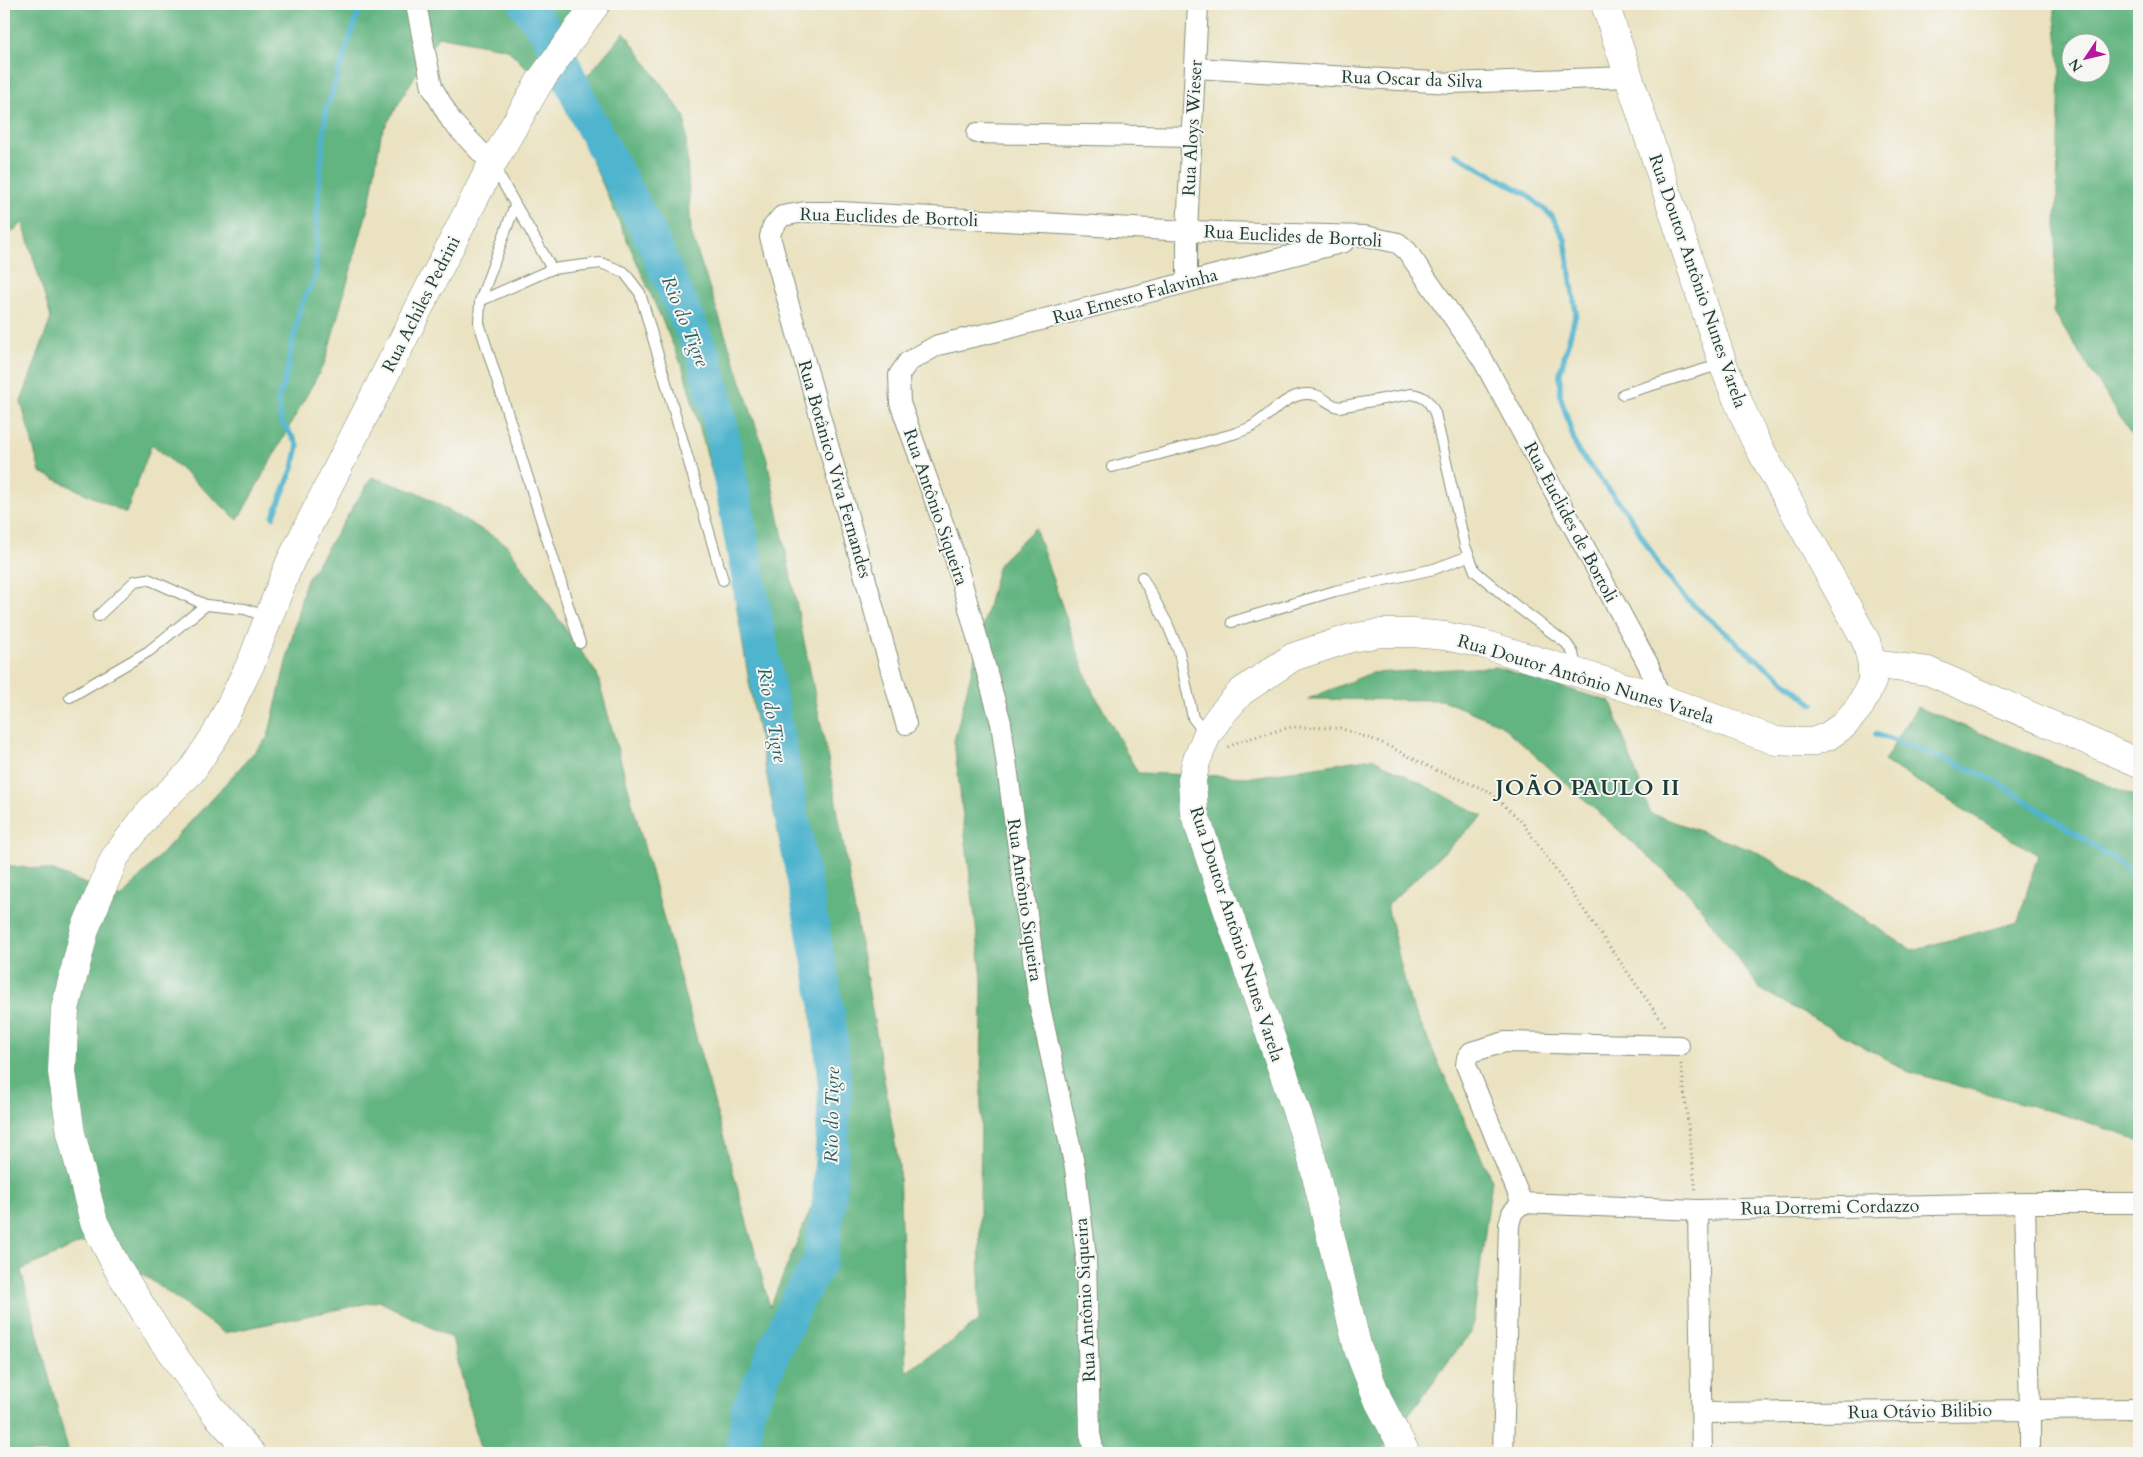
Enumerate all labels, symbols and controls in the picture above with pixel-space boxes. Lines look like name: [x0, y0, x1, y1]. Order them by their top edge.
north arrow: [2060, 32, 2110, 82]
text: N: [2064, 55, 2087, 76]
street label: Rua Aloys Wieser: [1176, 59, 1209, 197]
street label: Rua Oscar da Silva: [1341, 65, 1483, 94]
street label: Rua Doutor Antônio Nunes Varela: [1642, 151, 1753, 412]
street label: Rua Euclides de Bortoli: [799, 202, 979, 233]
street label: Rua Euclides de Bortoli: [1203, 219, 1383, 254]
street label: Rua Achiles Pedrini: [376, 232, 467, 377]
street label: Rua Ernesto Falavinha: [1050, 262, 1221, 331]
water label: Rio do Tigre: [655, 272, 715, 371]
street label: Rua Botânico Viva Fernandes: [791, 357, 878, 581]
street label: Rua Antônio Siqueira: [897, 425, 974, 589]
street label: Rua Euclides de Bortoli: [1518, 438, 1624, 607]
street label: Rua Doutor Antônio Nunes Varela: [1455, 629, 1717, 731]
water label: Rio do Tigre: [751, 666, 793, 765]
district label: JOÃO PAULO II: [1492, 773, 1681, 803]
street label: Rua Doutor Antônio Nunes Varela: [1183, 803, 1290, 1065]
street label: Rua Antônio Siqueira: [1001, 817, 1048, 983]
water label: Rio do Tigre: [818, 1066, 846, 1163]
street label: Rua Dorremi Cordazzo: [1740, 1193, 1920, 1222]
street label: Rua Antônio Siqueira: [1069, 1217, 1102, 1383]
street label: Rua Otávio Bilibio: [1848, 1398, 1993, 1425]

